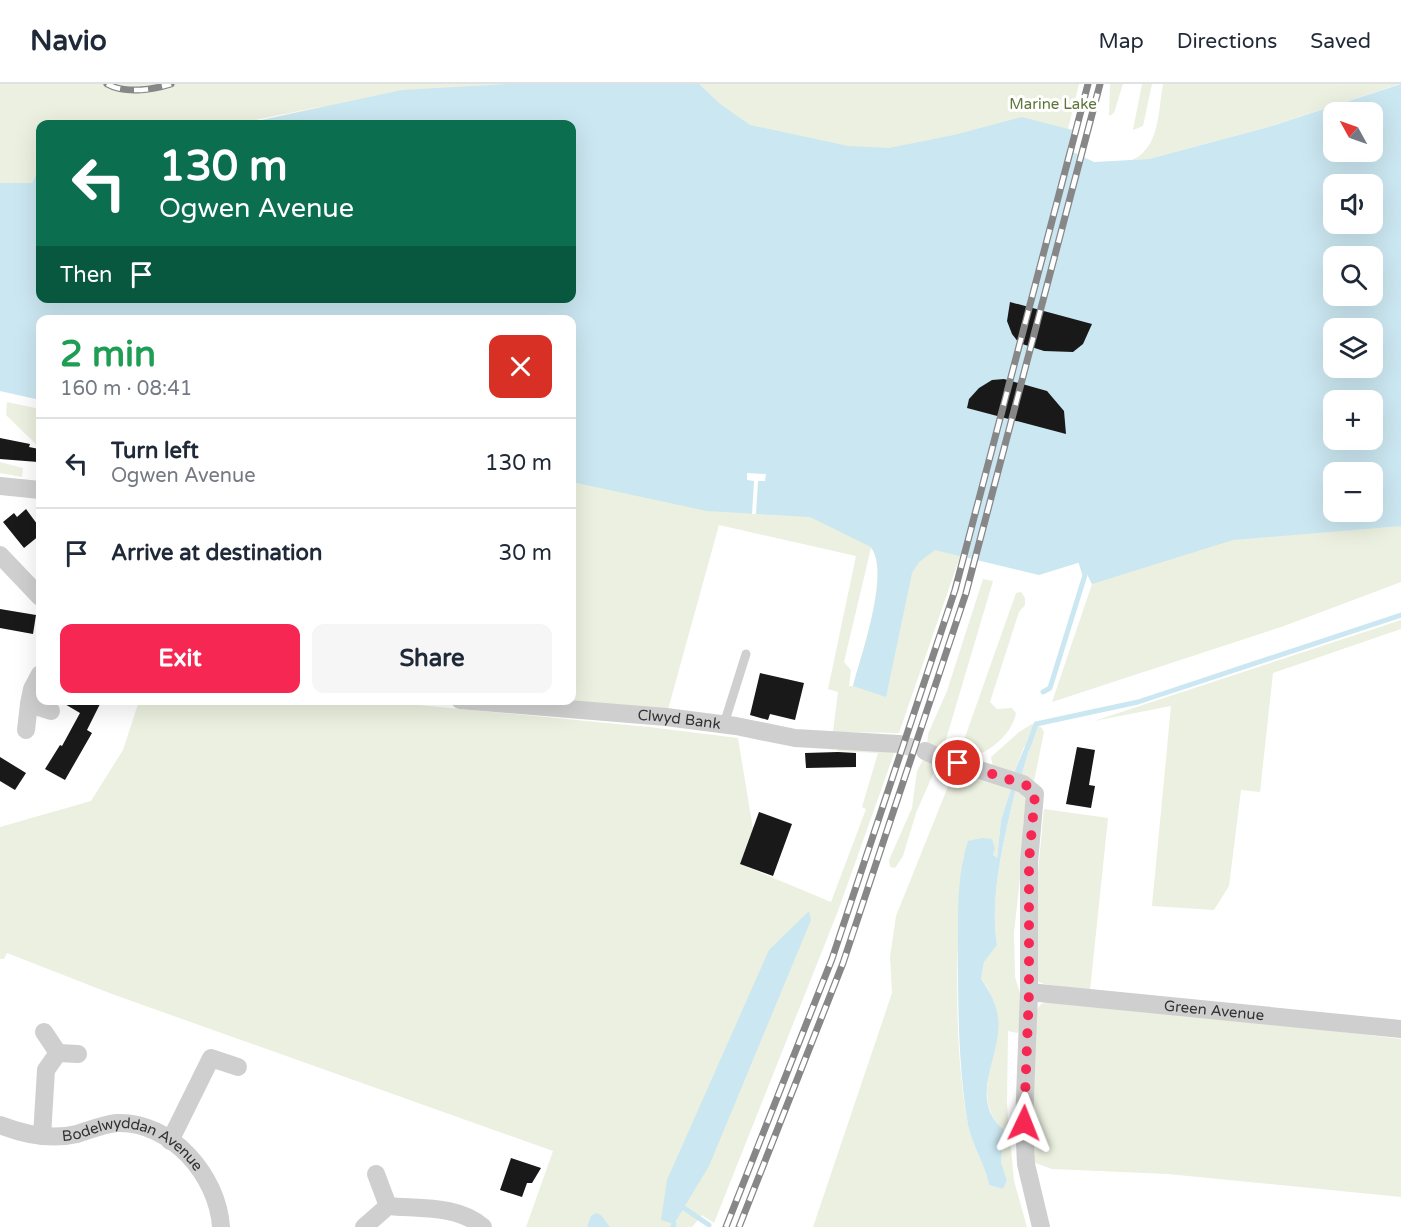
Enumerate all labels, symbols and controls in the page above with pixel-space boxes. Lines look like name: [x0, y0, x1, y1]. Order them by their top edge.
text: Navio: [30, 24, 107, 58]
text: Map: [1098, 29, 1144, 54]
text: Directions: [1177, 29, 1277, 54]
text: Saved: [1310, 29, 1371, 54]
park label: Marine Lake: [1009, 95, 1097, 113]
north arrow: [1323, 102, 1383, 162]
map controls: [1323, 102, 1383, 522]
text: 130 m: [159, 141, 288, 192]
icon: left: [60, 144, 138, 222]
button: sound: [1323, 174, 1383, 234]
text: Ogwen Avenue: [159, 192, 354, 225]
button: search: [1323, 246, 1383, 306]
icon: arrive: [125, 258, 158, 291]
text: Then: [60, 262, 113, 288]
button: layers: [1323, 318, 1383, 378]
text: 2 min: [60, 333, 156, 376]
button: close: [489, 335, 552, 398]
text: 160 m · 08:41: [60, 377, 192, 401]
button: +: [1323, 390, 1383, 450]
text: Turn left: [111, 438, 199, 464]
icon: left: [60, 447, 93, 480]
text: 130 m: [485, 450, 552, 476]
button: −: [1323, 462, 1383, 522]
text: Ogwen Avenue: [111, 464, 255, 488]
icon: arrive: [60, 537, 93, 570]
text: Arrive at destination: [111, 540, 322, 566]
text: 30 m: [498, 540, 552, 566]
button: Exit: [60, 624, 300, 693]
button: Share: [312, 624, 552, 693]
street label: Clwyd Bank: [637, 706, 722, 733]
pin: [932, 737, 983, 788]
icon: arrive: [941, 746, 974, 779]
street label: Green Avenue: [1163, 996, 1265, 1024]
position arrow: [992, 1091, 1056, 1155]
street label: Bodelwyddan Avenue: [61, 1114, 207, 1174]

